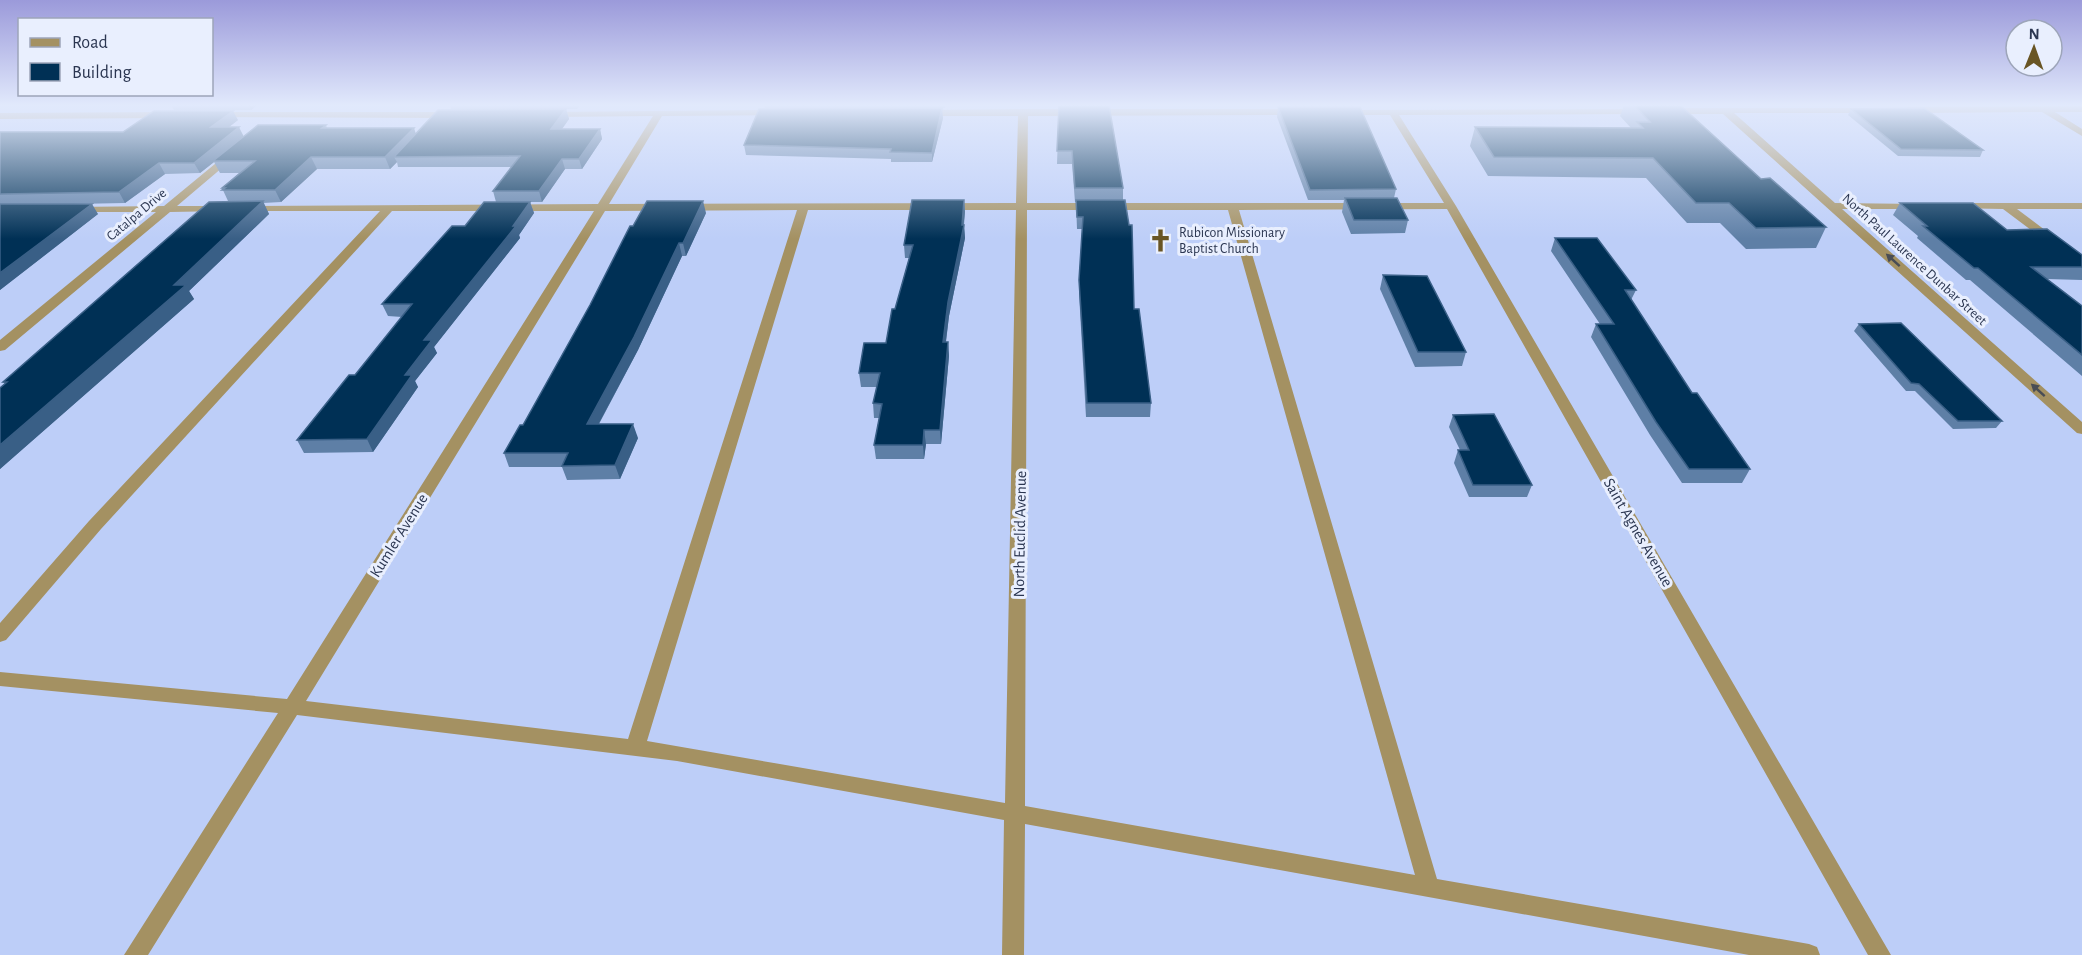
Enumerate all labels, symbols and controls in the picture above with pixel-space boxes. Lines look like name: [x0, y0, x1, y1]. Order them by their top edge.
legend: [18, 18, 213, 96]
north arrow: [2004, 18, 2064, 78]
text: N: [2029, 26, 2040, 42]
text: Road: [72, 34, 108, 52]
text: Building: [72, 64, 132, 82]
street label: Catalpa Drive: [104, 186, 169, 244]
street label: North Paul Laurence Dunbar Street: [1839, 191, 1990, 329]
place label: Rubicon Missionary Baptist Church: [1179, 226, 1285, 256]
church icon: Rubicon Missionary Baptist Church: [1148, 227, 1174, 253]
one-way arrow: [1886, 253, 1901, 267]
one-way arrow: [2031, 383, 2046, 397]
street label: North Euclid Avenue: [1011, 471, 1029, 597]
street label: Saint Agnes Avenue: [1601, 476, 1676, 589]
street label: Kumler Avenue: [367, 491, 431, 580]

